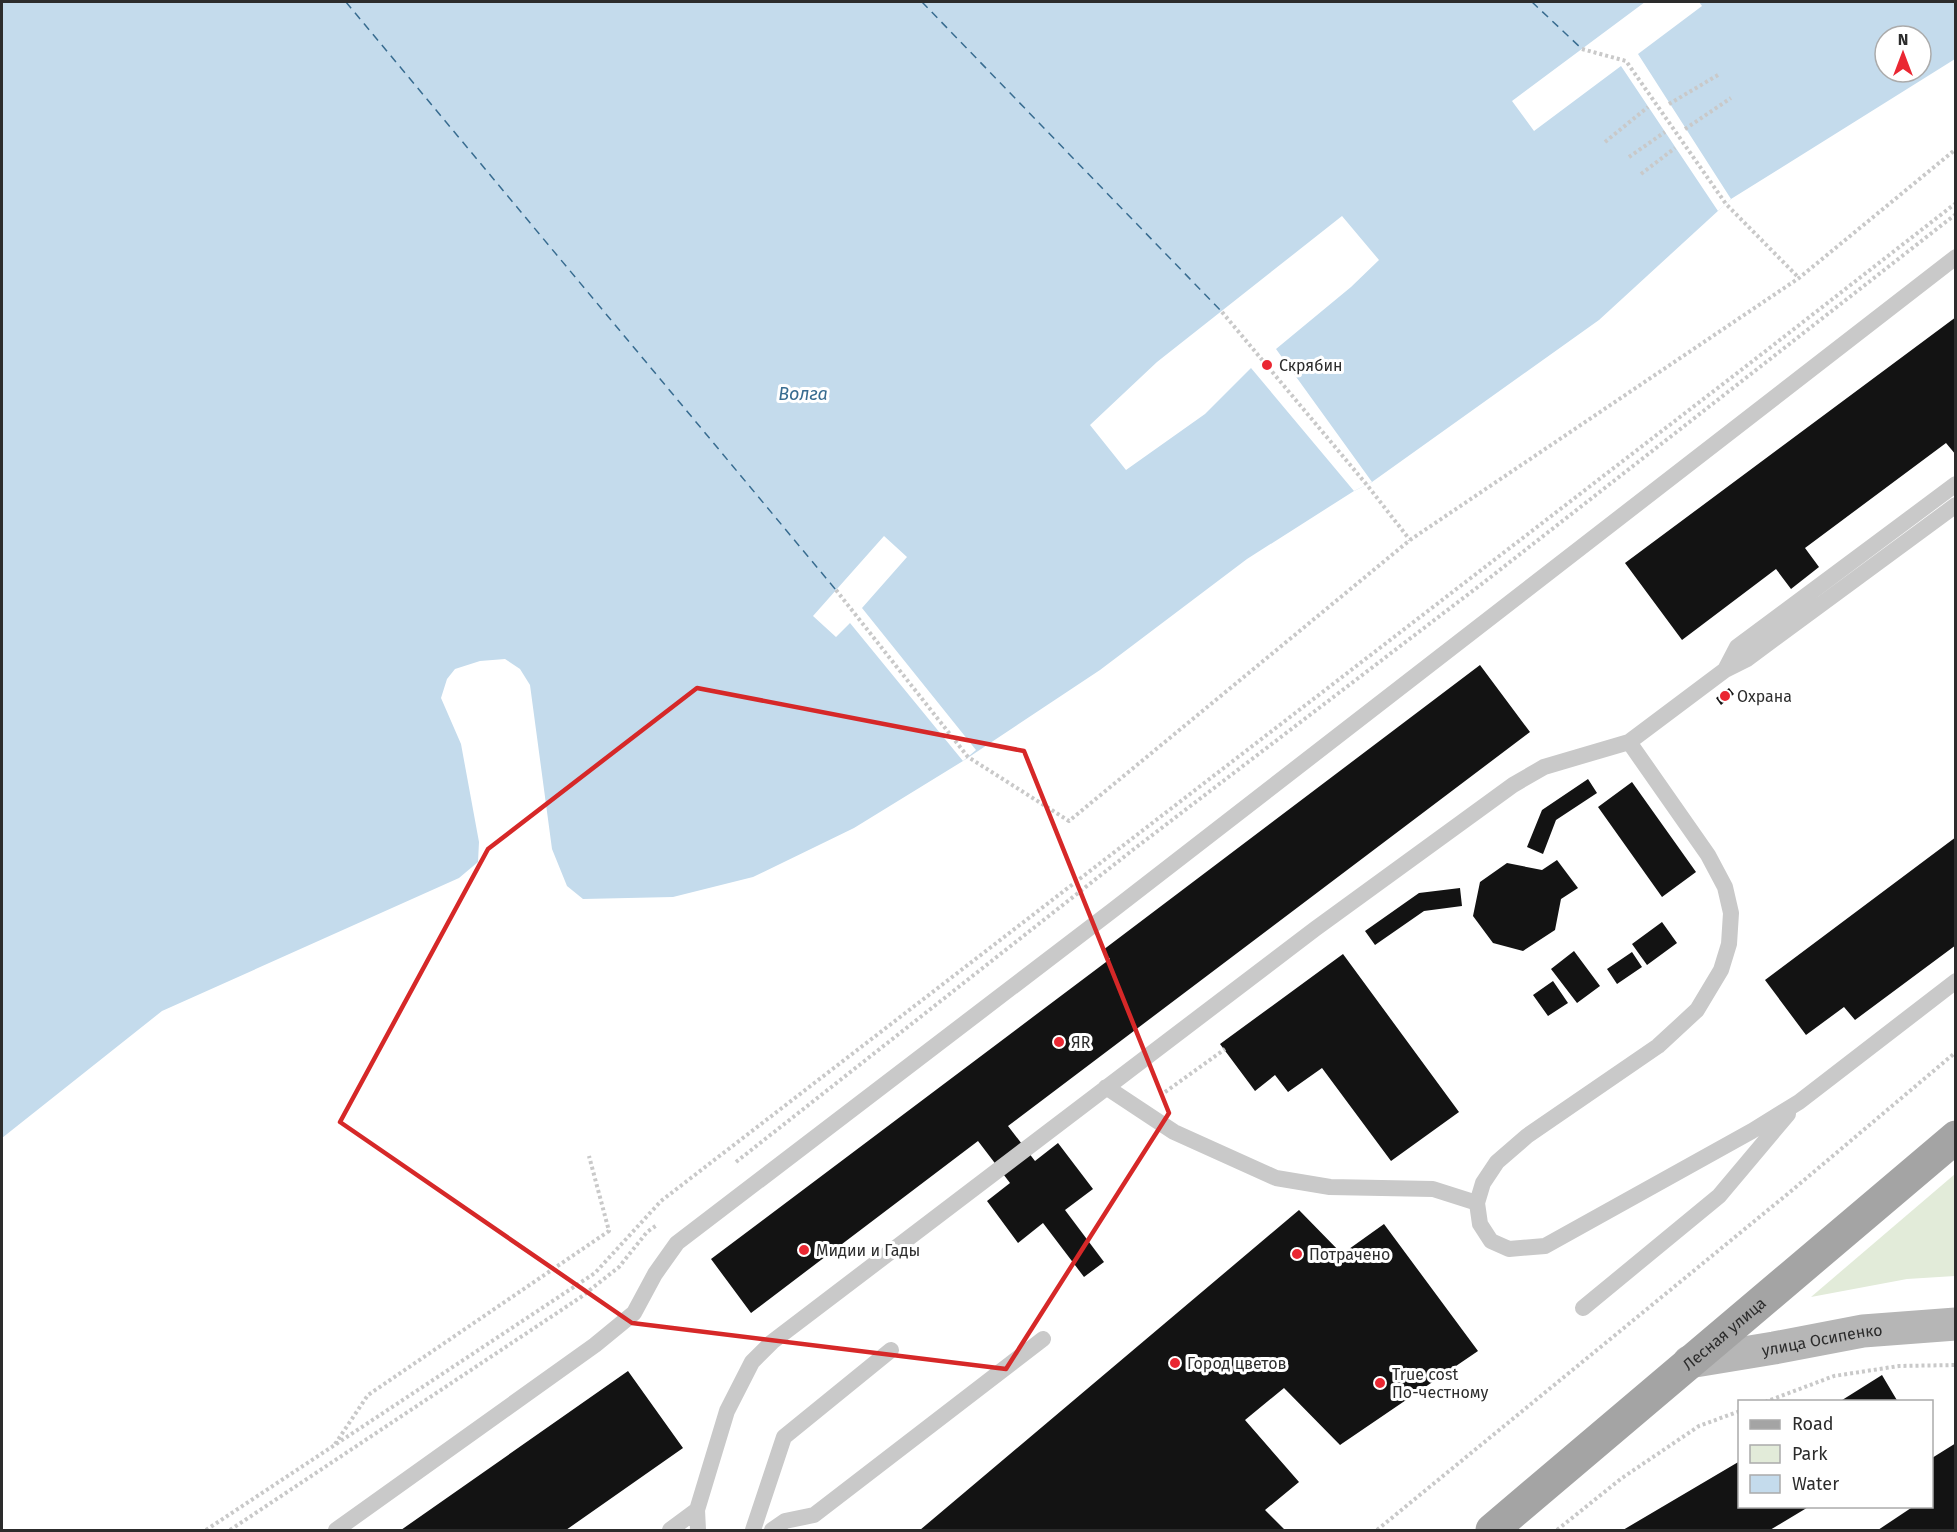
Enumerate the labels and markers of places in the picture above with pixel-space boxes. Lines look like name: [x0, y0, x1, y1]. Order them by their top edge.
place label: Скрябин: [1279, 356, 1343, 375]
marker: Скрябин: [1260, 358, 1274, 372]
place label: Охрана: [1737, 687, 1792, 706]
marker: Охрана: [1718, 689, 1732, 703]
place label: ЯR: [1071, 1033, 1091, 1052]
marker: ЯR: [1052, 1035, 1066, 1049]
place label: Мидии и Гады: [816, 1241, 920, 1260]
marker: Мидии и Гады: [797, 1243, 811, 1257]
place label: Потрачено: [1309, 1245, 1390, 1264]
marker: Потрачено: [1290, 1247, 1304, 1261]
place label: Город цветов: [1187, 1354, 1287, 1373]
marker: Город цветов: [1168, 1356, 1182, 1370]
place label: True cost По-честному: [1392, 1365, 1489, 1402]
marker: True cost По-честному: [1373, 1376, 1387, 1390]

